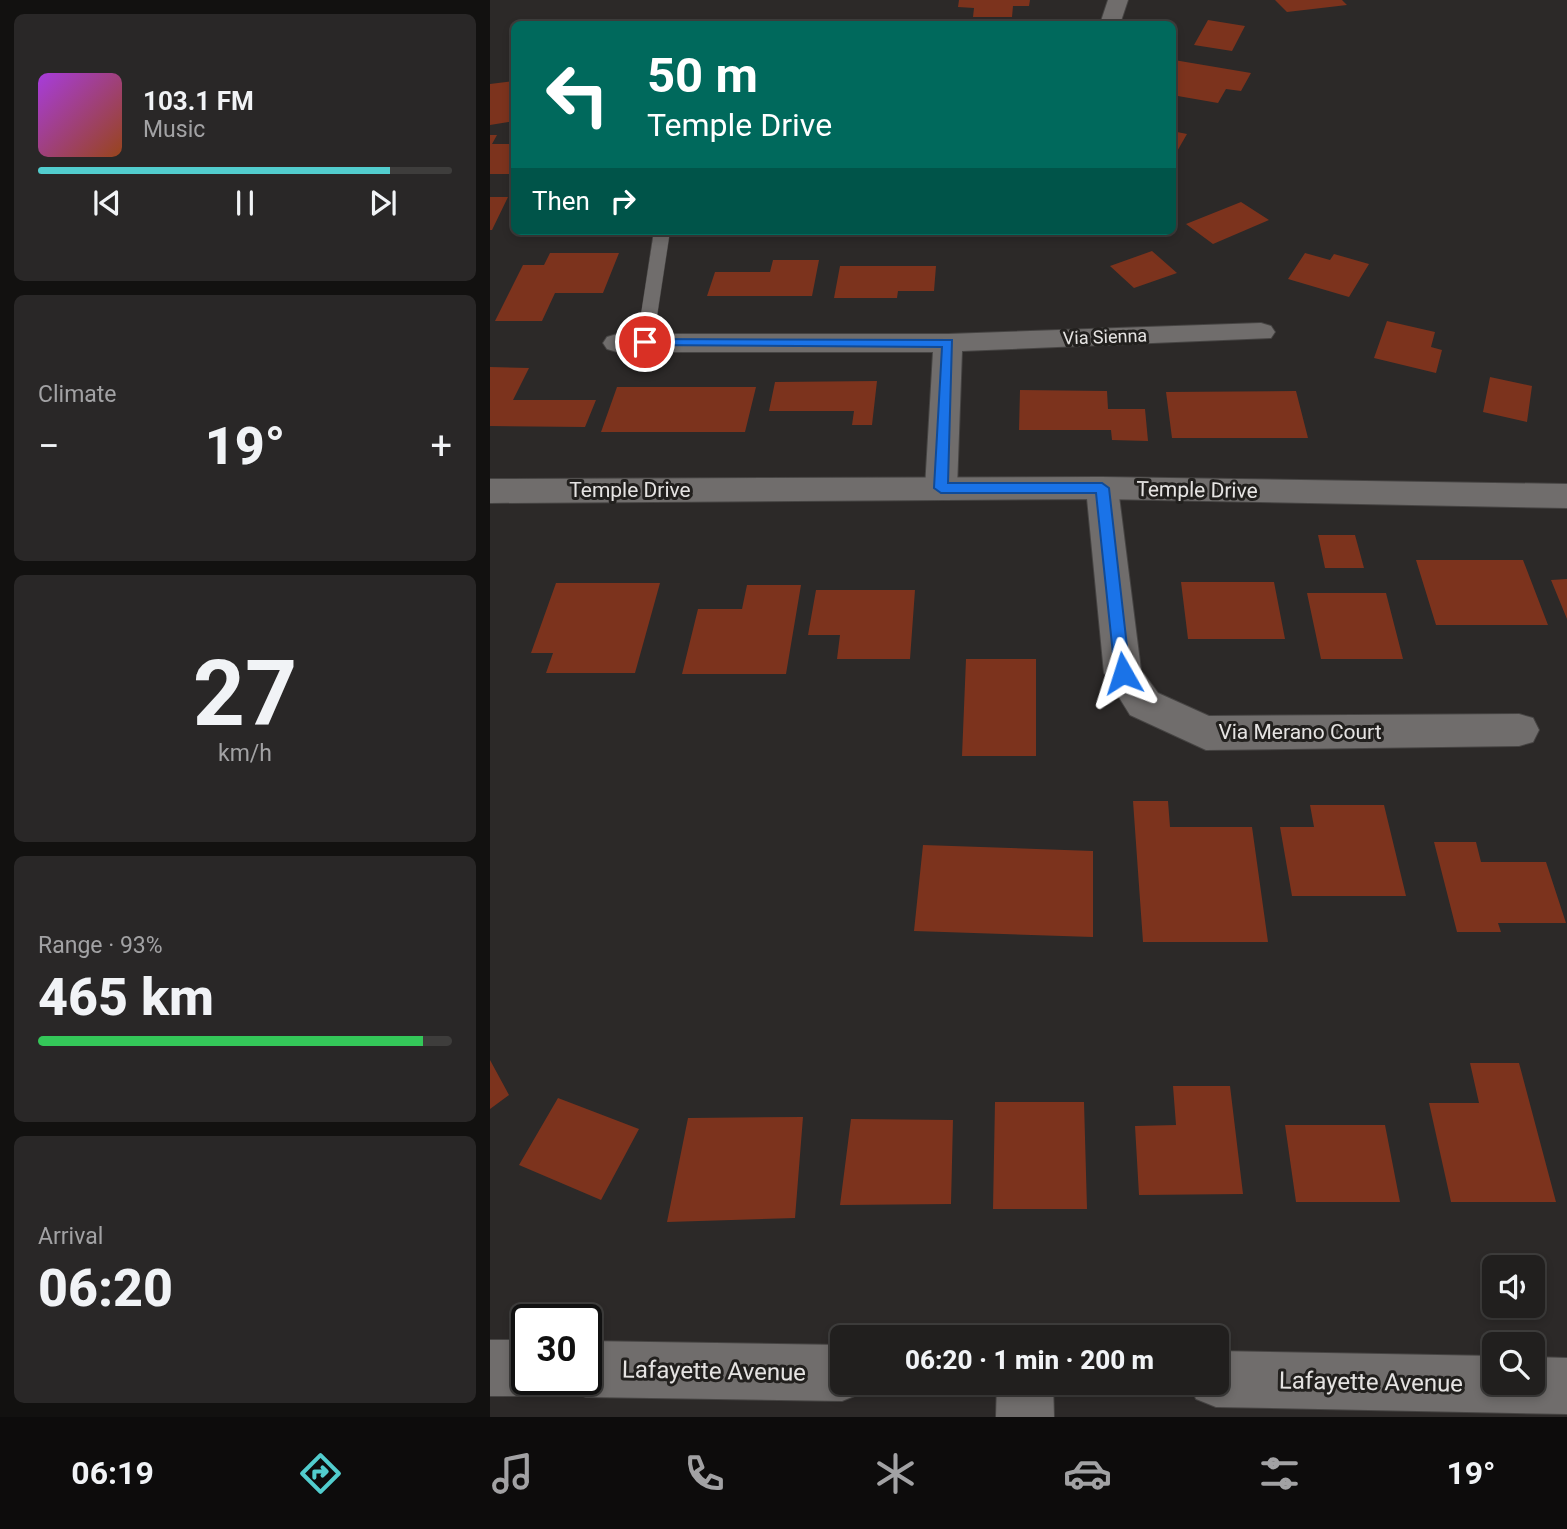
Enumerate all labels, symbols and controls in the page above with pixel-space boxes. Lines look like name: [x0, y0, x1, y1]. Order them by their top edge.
text: 50 m: [647, 47, 758, 104]
icon: left: [532, 49, 623, 140]
text: 103.1 FM: [143, 86, 254, 116]
text: Temple Drive: [647, 106, 832, 144]
text: Music: [143, 116, 205, 143]
icon: right: [604, 182, 642, 220]
icon: previous: [88, 184, 126, 222]
icon: pause: [226, 184, 264, 222]
icon: next: [364, 184, 402, 222]
text: Then: [532, 186, 590, 216]
pin: [615, 312, 675, 372]
icon: arrive: [626, 323, 664, 361]
street label: Via Sienna: [1062, 325, 1148, 348]
text: Climate: [38, 381, 117, 408]
text: 19°: [205, 416, 285, 477]
text: −: [38, 424, 60, 468]
text: +: [430, 424, 452, 468]
street label: Temple Drive: [1136, 477, 1258, 503]
street label: Temple Drive: [569, 478, 691, 502]
position arrow: [1086, 636, 1160, 710]
text: 27: [193, 641, 297, 747]
street label: Via Merano Court: [1218, 720, 1382, 744]
text: km/h: [218, 740, 272, 767]
text: Range · 93%: [38, 932, 163, 959]
text: 465 km: [38, 967, 214, 1028]
text: Arrival: [38, 1223, 103, 1250]
map controls: [1482, 1255, 1545, 1395]
button: sound: [1482, 1255, 1545, 1318]
text: 06:20: [38, 1258, 173, 1319]
speed limit sign: 30: [511, 1304, 602, 1395]
button: search: [1482, 1332, 1545, 1395]
text: 06:20 · 1 min · 200 m: [905, 1345, 1154, 1375]
street label: Lafayette Avenue: [622, 1355, 806, 1387]
street label: Lafayette Avenue: [1279, 1366, 1463, 1398]
icon: directions: [296, 1449, 345, 1498]
icon: music: [488, 1449, 537, 1498]
icon: phone: [680, 1449, 729, 1498]
icon: climate: [871, 1449, 920, 1498]
icon: car: [1063, 1449, 1112, 1498]
icon: filters: [1255, 1449, 1304, 1498]
text: 06:19: [71, 1454, 154, 1492]
text: 19°: [1446, 1454, 1496, 1492]

